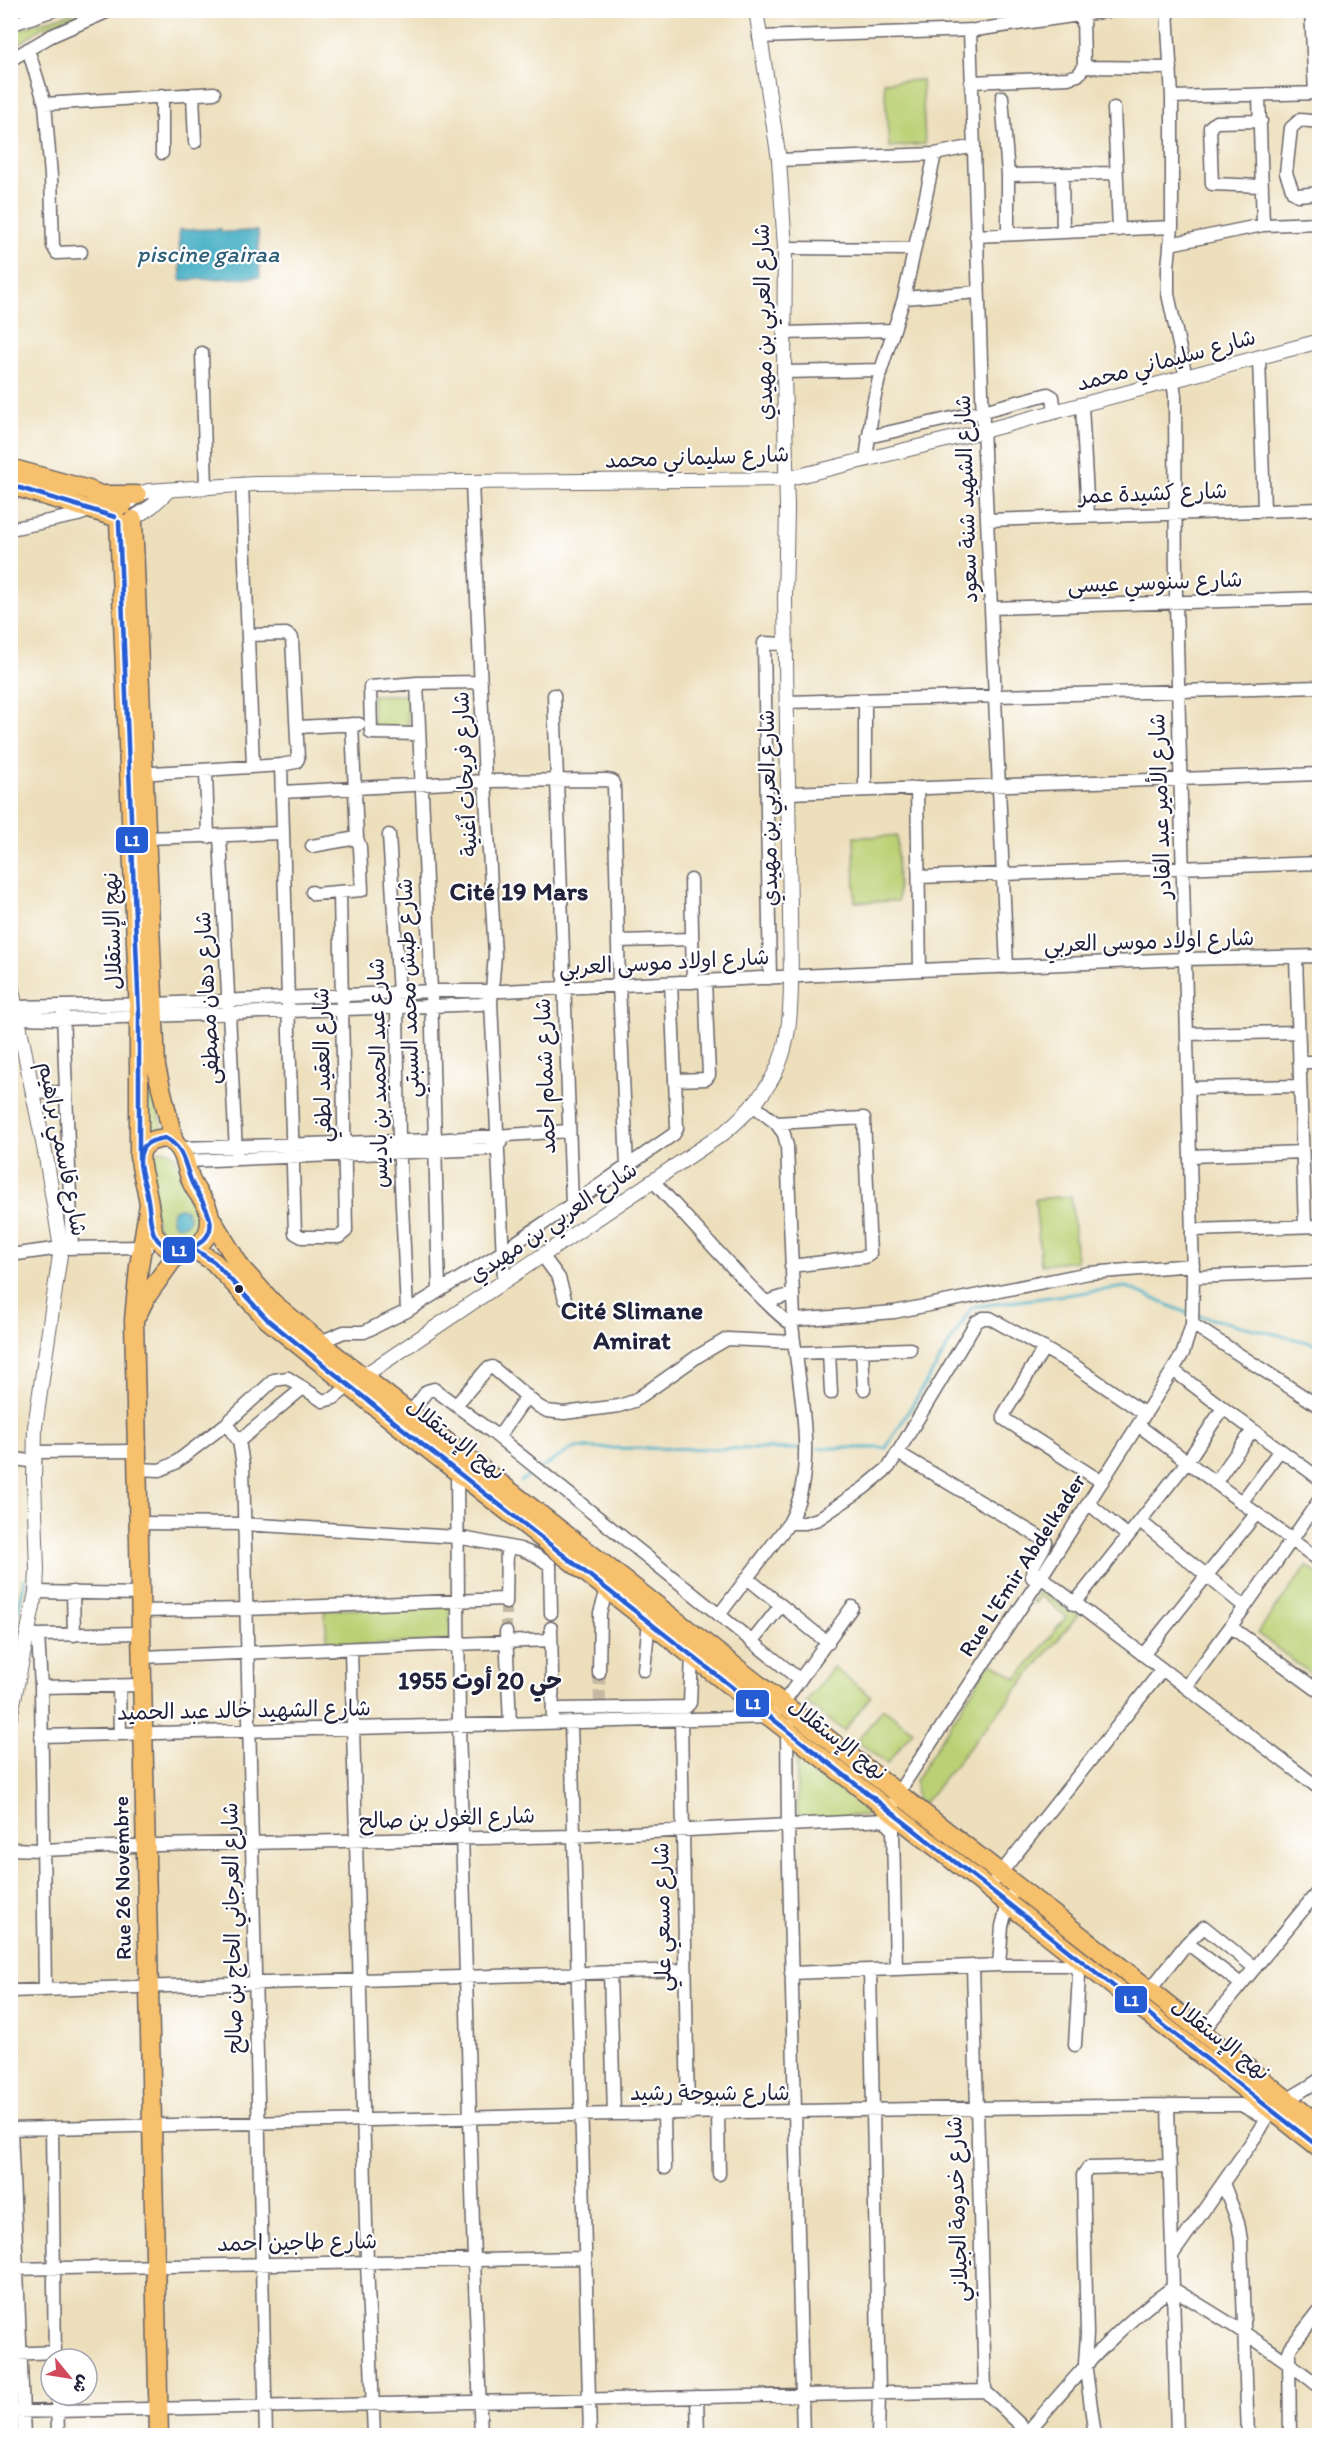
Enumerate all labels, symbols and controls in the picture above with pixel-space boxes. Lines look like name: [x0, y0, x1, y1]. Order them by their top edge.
street label: شارع العربي بن مهيدي: [748, 223, 784, 421]
water label: piscine gairaa: [137, 239, 280, 268]
street label: شارع سليماني محمد: [1073, 323, 1260, 403]
street label: شارع الشهيد شنة سعود: [949, 394, 985, 604]
street label: شارع سليماني محمد: [604, 440, 790, 480]
street label: شارع كشيدة عمر: [1076, 477, 1228, 511]
street label: شارع سنوسي عيسى: [1067, 565, 1243, 605]
street label: شارع فريحات ٱغنية: [447, 691, 485, 857]
street label: شارع العربي بن مهيدي: [753, 709, 789, 907]
street label: شارع الأمير عبد القادر: [1141, 713, 1179, 901]
line badge: L1: [115, 826, 149, 854]
text: L1: [124, 831, 140, 850]
street label: نهج الإستقلال: [96, 872, 130, 990]
district label: Cité 19 Mars: [450, 875, 588, 907]
street label: شارع طبش محمد السبتي: [391, 878, 431, 1098]
street label: شارع دهان مصطفى: [189, 910, 227, 1085]
street label: شارع اولاد موسى العربي: [1043, 924, 1255, 964]
street label: شارع اولاد موسى العربي: [558, 943, 770, 987]
street label: شارع عبد الحميد بن باديس: [362, 958, 396, 1188]
street label: شارع العقيد لطفي: [307, 987, 343, 1143]
street label: شارع شمام احمد: [529, 997, 564, 1155]
street label: شارع قاسمي براهيم: [27, 1060, 93, 1240]
street label: شارع العربي بن مهيدي: [464, 1156, 646, 1293]
line badge: L1: [162, 1236, 196, 1264]
text: L1: [171, 1241, 187, 1260]
unlabelled marker: [233, 1283, 245, 1295]
district label: Cité Slimane Amirat: [561, 1294, 703, 1356]
street label: نهج الإستقلال: [400, 1392, 511, 1488]
street label: Rue L'Emir Abdelkader: [953, 1468, 1092, 1662]
district label: حي 20 أوت 1955: [398, 1666, 562, 1702]
line badge: L1: [735, 1689, 770, 1718]
street label: نهج الإستقلال: [782, 1692, 893, 1788]
street label: شارع الشهيد خالد عبد الحميد: [117, 1694, 371, 1728]
text: L1: [745, 1694, 761, 1713]
street label: Rue 26 Novembre: [107, 1796, 137, 1960]
street label: شارع الغول بن صالح: [358, 1801, 536, 1837]
street label: شارع العرجاني الحاج بن صالح: [216, 1802, 254, 2054]
street label: شارع مسعي علي: [647, 1842, 683, 1992]
line badge: L1: [1114, 1985, 1148, 2014]
text: L1: [1123, 1991, 1139, 2010]
street label: نهج الإستقلال: [1165, 1992, 1276, 2088]
street label: شارع شبوحة رشيد: [630, 2079, 790, 2108]
street label: شارع خدومة الجيلاني: [940, 2115, 980, 2303]
street label: شارع طاجين احمد: [217, 2227, 377, 2259]
north arrow: [39, 2347, 99, 2407]
text: ش: [69, 2372, 94, 2397]

